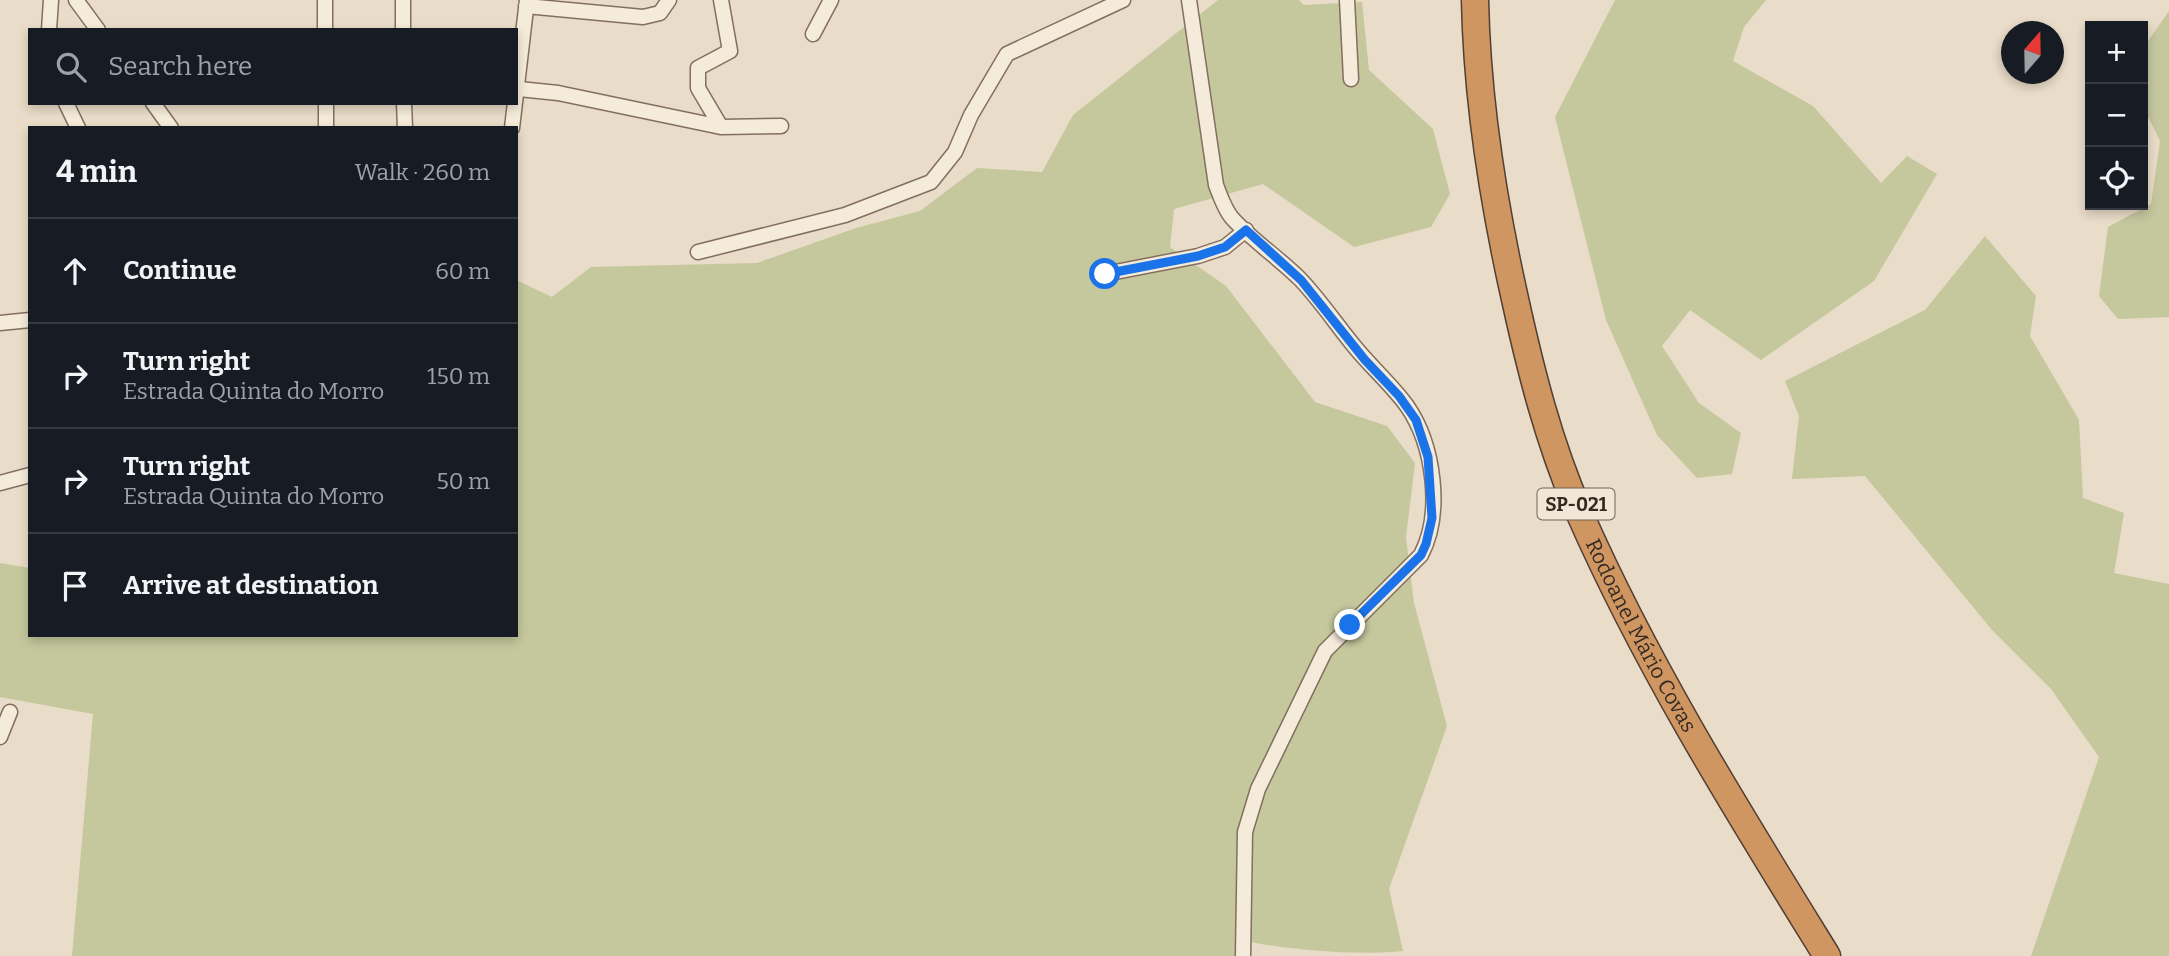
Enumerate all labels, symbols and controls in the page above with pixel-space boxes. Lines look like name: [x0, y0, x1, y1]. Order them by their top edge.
north arrow: [2001, 21, 2064, 84]
map controls: [2085, 21, 2148, 210]
button: +: [2085, 21, 2148, 84]
search box: [28, 28, 518, 105]
icon: search: [52, 48, 90, 86]
text: Search here: [108, 51, 252, 82]
button: −: [2085, 84, 2148, 147]
button: locate: [2085, 147, 2148, 210]
text: 4 min: [56, 154, 137, 190]
text: Walk · 260 m: [355, 158, 490, 186]
icon: ahead: [56, 252, 94, 290]
text: Continue: [123, 255, 237, 286]
text: 60 m: [435, 257, 490, 285]
route start: [1089, 258, 1120, 289]
text: Turn right: [123, 346, 250, 377]
icon: right: [56, 357, 94, 395]
text: 150 m: [427, 362, 490, 390]
text: Estrada Quinta do Morro: [123, 377, 384, 405]
text: Turn right: [123, 451, 250, 482]
icon: right: [56, 462, 94, 500]
text: 50 m: [436, 467, 490, 495]
text: Estrada Quinta do Morro: [123, 482, 384, 510]
road number: SP-021: [1538, 489, 1614, 520]
street label: Rodoanel Mário Covas: [1580, 534, 1702, 737]
icon: arrive: [56, 567, 94, 605]
text: Arrive at destination: [123, 570, 378, 601]
route end: [1334, 609, 1365, 640]

